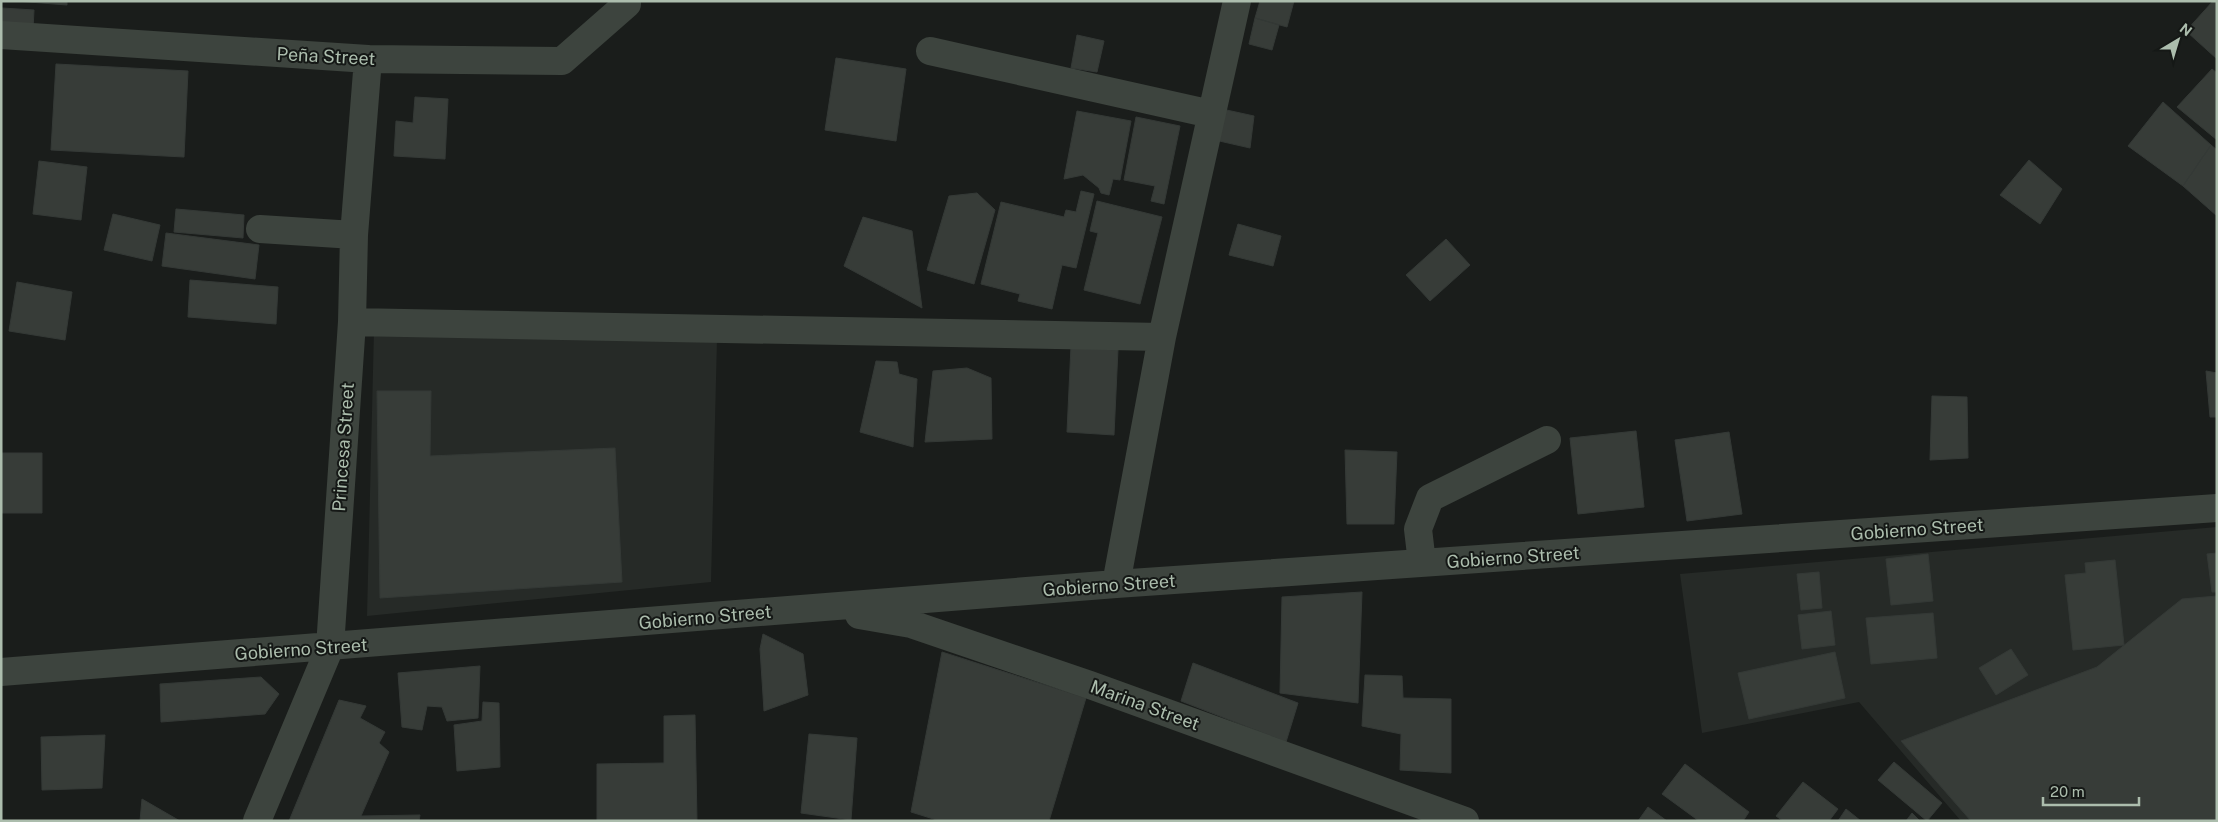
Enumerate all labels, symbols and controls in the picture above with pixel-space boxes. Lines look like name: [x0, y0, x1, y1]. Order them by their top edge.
north arrow: [2153, 15, 2203, 65]
text: N: [2177, 20, 2195, 39]
street label: Peña Street: [276, 43, 376, 69]
street label: Princesa Street: [328, 382, 358, 512]
street label: Gobierno Street: [1850, 514, 1984, 544]
street label: Gobierno Street: [1446, 542, 1580, 572]
street label: Gobierno Street: [1042, 570, 1176, 600]
street label: Gobierno Street: [638, 601, 772, 633]
street label: Gobierno Street: [234, 634, 368, 664]
street label: Marina Street: [1088, 676, 1202, 734]
scale bar: [2043, 774, 2139, 806]
text: 20 m: [2050, 783, 2085, 800]

